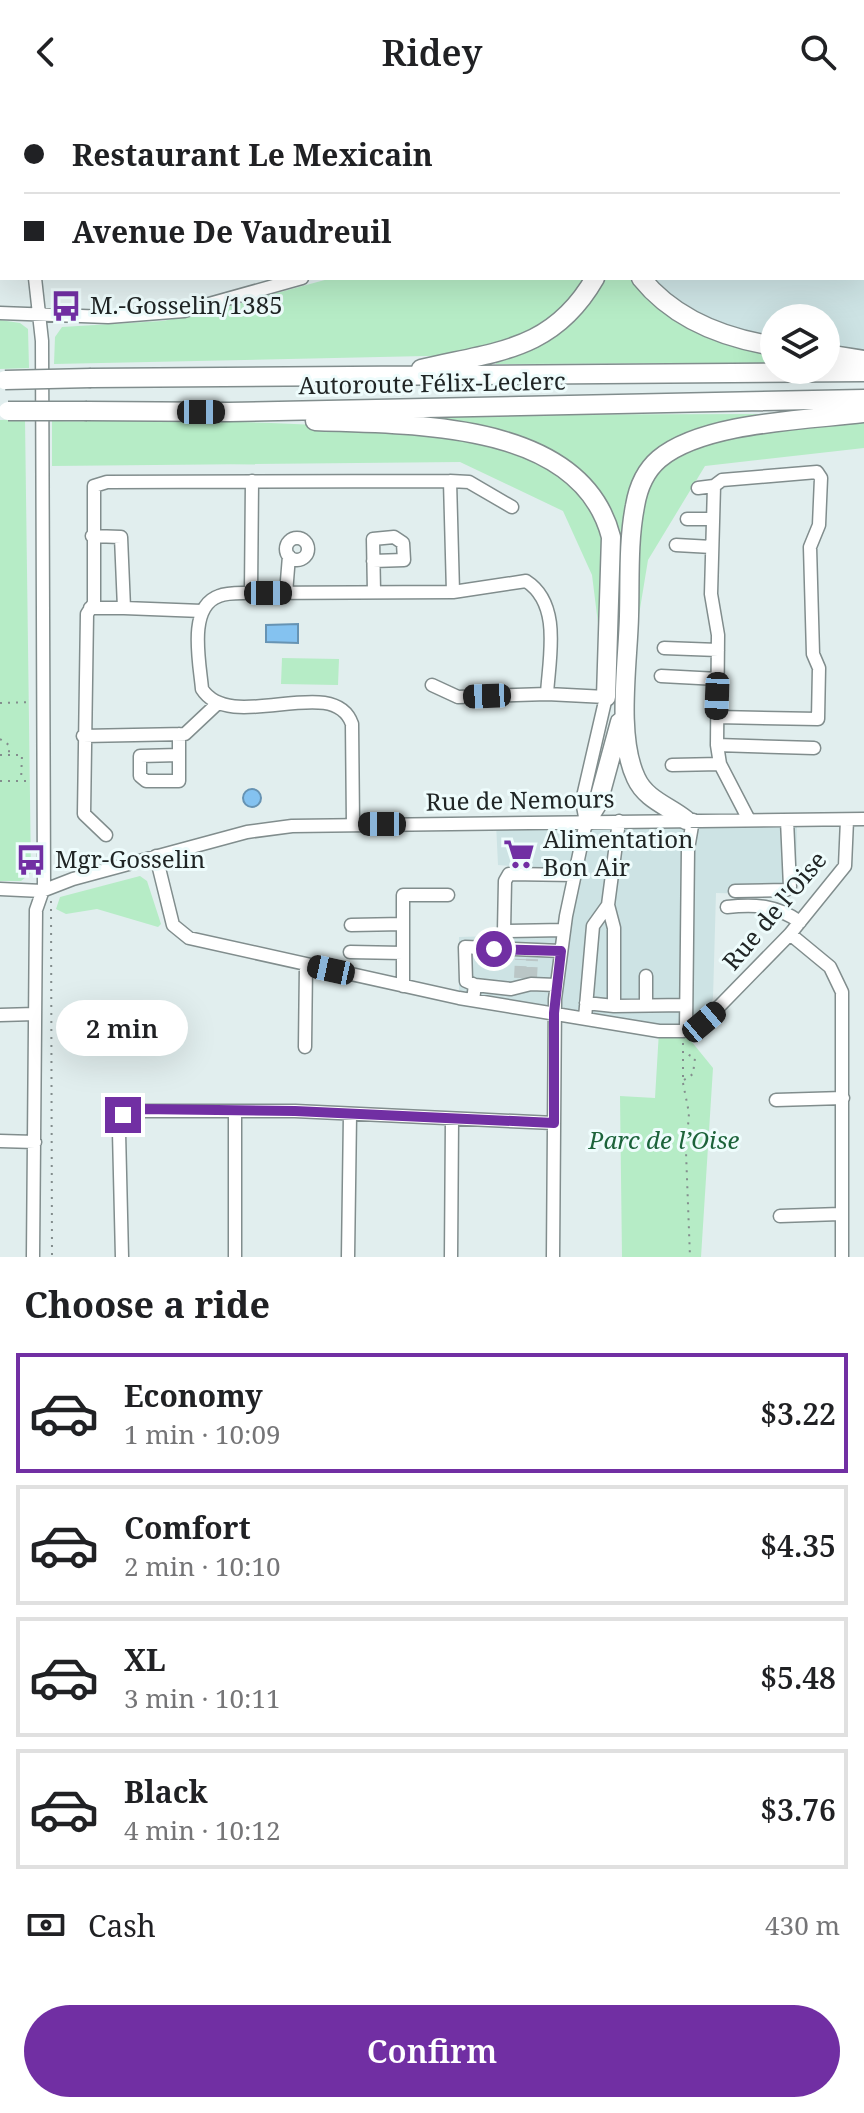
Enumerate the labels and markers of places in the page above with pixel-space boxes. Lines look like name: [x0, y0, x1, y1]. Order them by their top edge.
place label: M.-Gosselin/1385: [90, 288, 283, 321]
bus stop icon: M.-Gosselin/1385: [49, 289, 83, 323]
place label: Alimentation Bon Air: [543, 822, 693, 883]
supermarket icon: Alimentation Bon Air: [502, 837, 536, 871]
place label: Mgr-Gosselin: [55, 842, 205, 875]
bus stop icon: Mgr-Gosselin: [14, 843, 48, 877]

